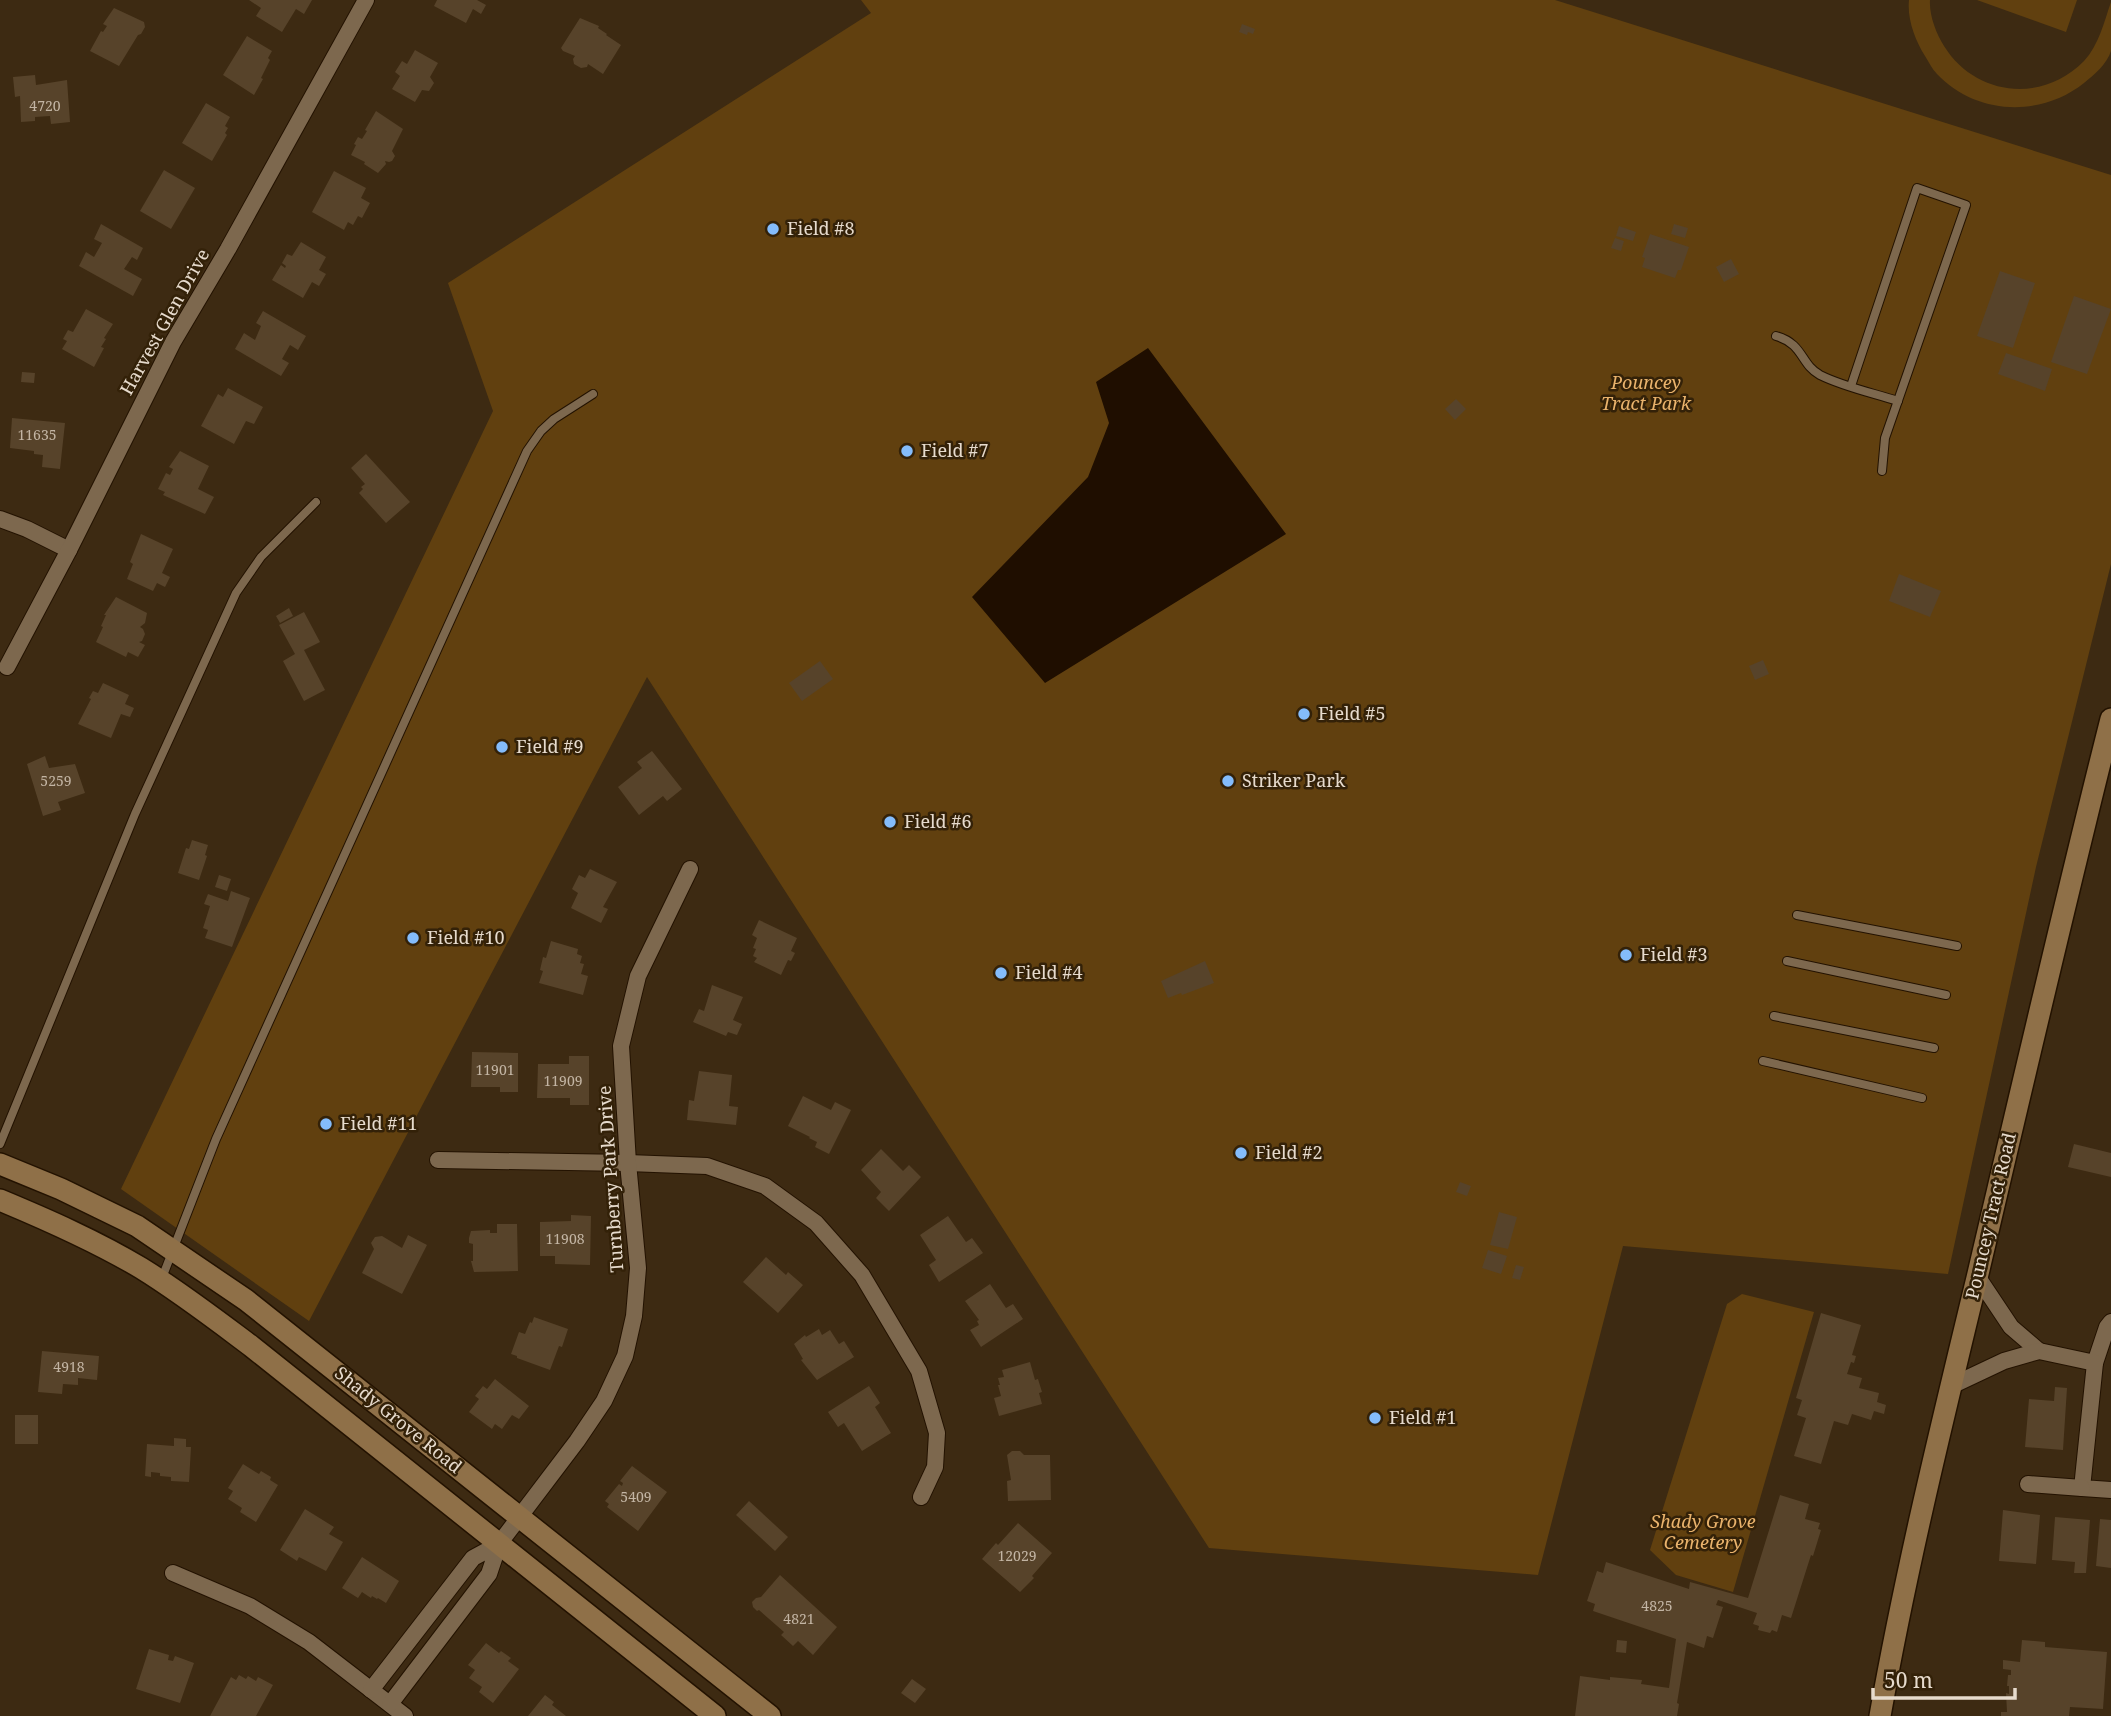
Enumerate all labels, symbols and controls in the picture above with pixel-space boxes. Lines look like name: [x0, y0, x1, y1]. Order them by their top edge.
house number: 4720: [29, 96, 61, 115]
place label: Field #8: [787, 216, 854, 240]
marker: Field #8: [765, 221, 781, 237]
street label: Harvest Glen Drive: [114, 244, 214, 399]
park label: Pouncey Tract Park: [1601, 370, 1692, 415]
house number: 11635: [17, 425, 57, 444]
place label: Field #7: [921, 438, 988, 462]
marker: Field #7: [899, 443, 915, 459]
place label: Field #5: [1318, 701, 1385, 725]
marker: Field #5: [1296, 706, 1312, 722]
place label: Field #9: [516, 734, 583, 758]
marker: Field #9: [494, 739, 510, 755]
place label: Striker Park: [1242, 768, 1346, 792]
house number: 5259: [40, 771, 72, 790]
marker: Striker Park: [1220, 773, 1236, 789]
place label: Field #6: [904, 809, 971, 833]
marker: Field #6: [882, 814, 898, 830]
place label: Field #10: [427, 925, 505, 949]
marker: Field #10: [405, 930, 421, 946]
place label: Field #3: [1640, 942, 1707, 966]
marker: Field #3: [1618, 947, 1634, 963]
place label: Field #4: [1015, 960, 1082, 984]
marker: Field #4: [993, 965, 1009, 981]
house number: 11901: [475, 1060, 515, 1079]
house number: 11909: [543, 1071, 583, 1090]
street label: Turnberry Park Drive: [592, 1085, 628, 1273]
place label: Field #11: [340, 1111, 418, 1135]
marker: Field #11: [318, 1116, 334, 1132]
street label: Pouncey Tract Road: [1959, 1130, 2021, 1301]
place label: Field #2: [1255, 1140, 1322, 1164]
marker: Field #2: [1233, 1145, 1249, 1161]
house number: 11908: [545, 1229, 585, 1248]
house number: 4918: [53, 1357, 85, 1376]
street label: Shady Grove Road: [330, 1360, 467, 1478]
place label: Field #1: [1389, 1405, 1456, 1429]
marker: Field #1: [1367, 1410, 1383, 1426]
house number: 5409: [620, 1487, 652, 1506]
park label: Shady Grove Cemetery: [1650, 1509, 1756, 1554]
house number: 12029: [997, 1546, 1037, 1565]
house number: 4825: [1641, 1596, 1673, 1615]
house number: 4821: [783, 1609, 815, 1628]
scale bar: [1873, 1656, 2015, 1700]
text: 50 m: [1884, 1666, 1933, 1694]

